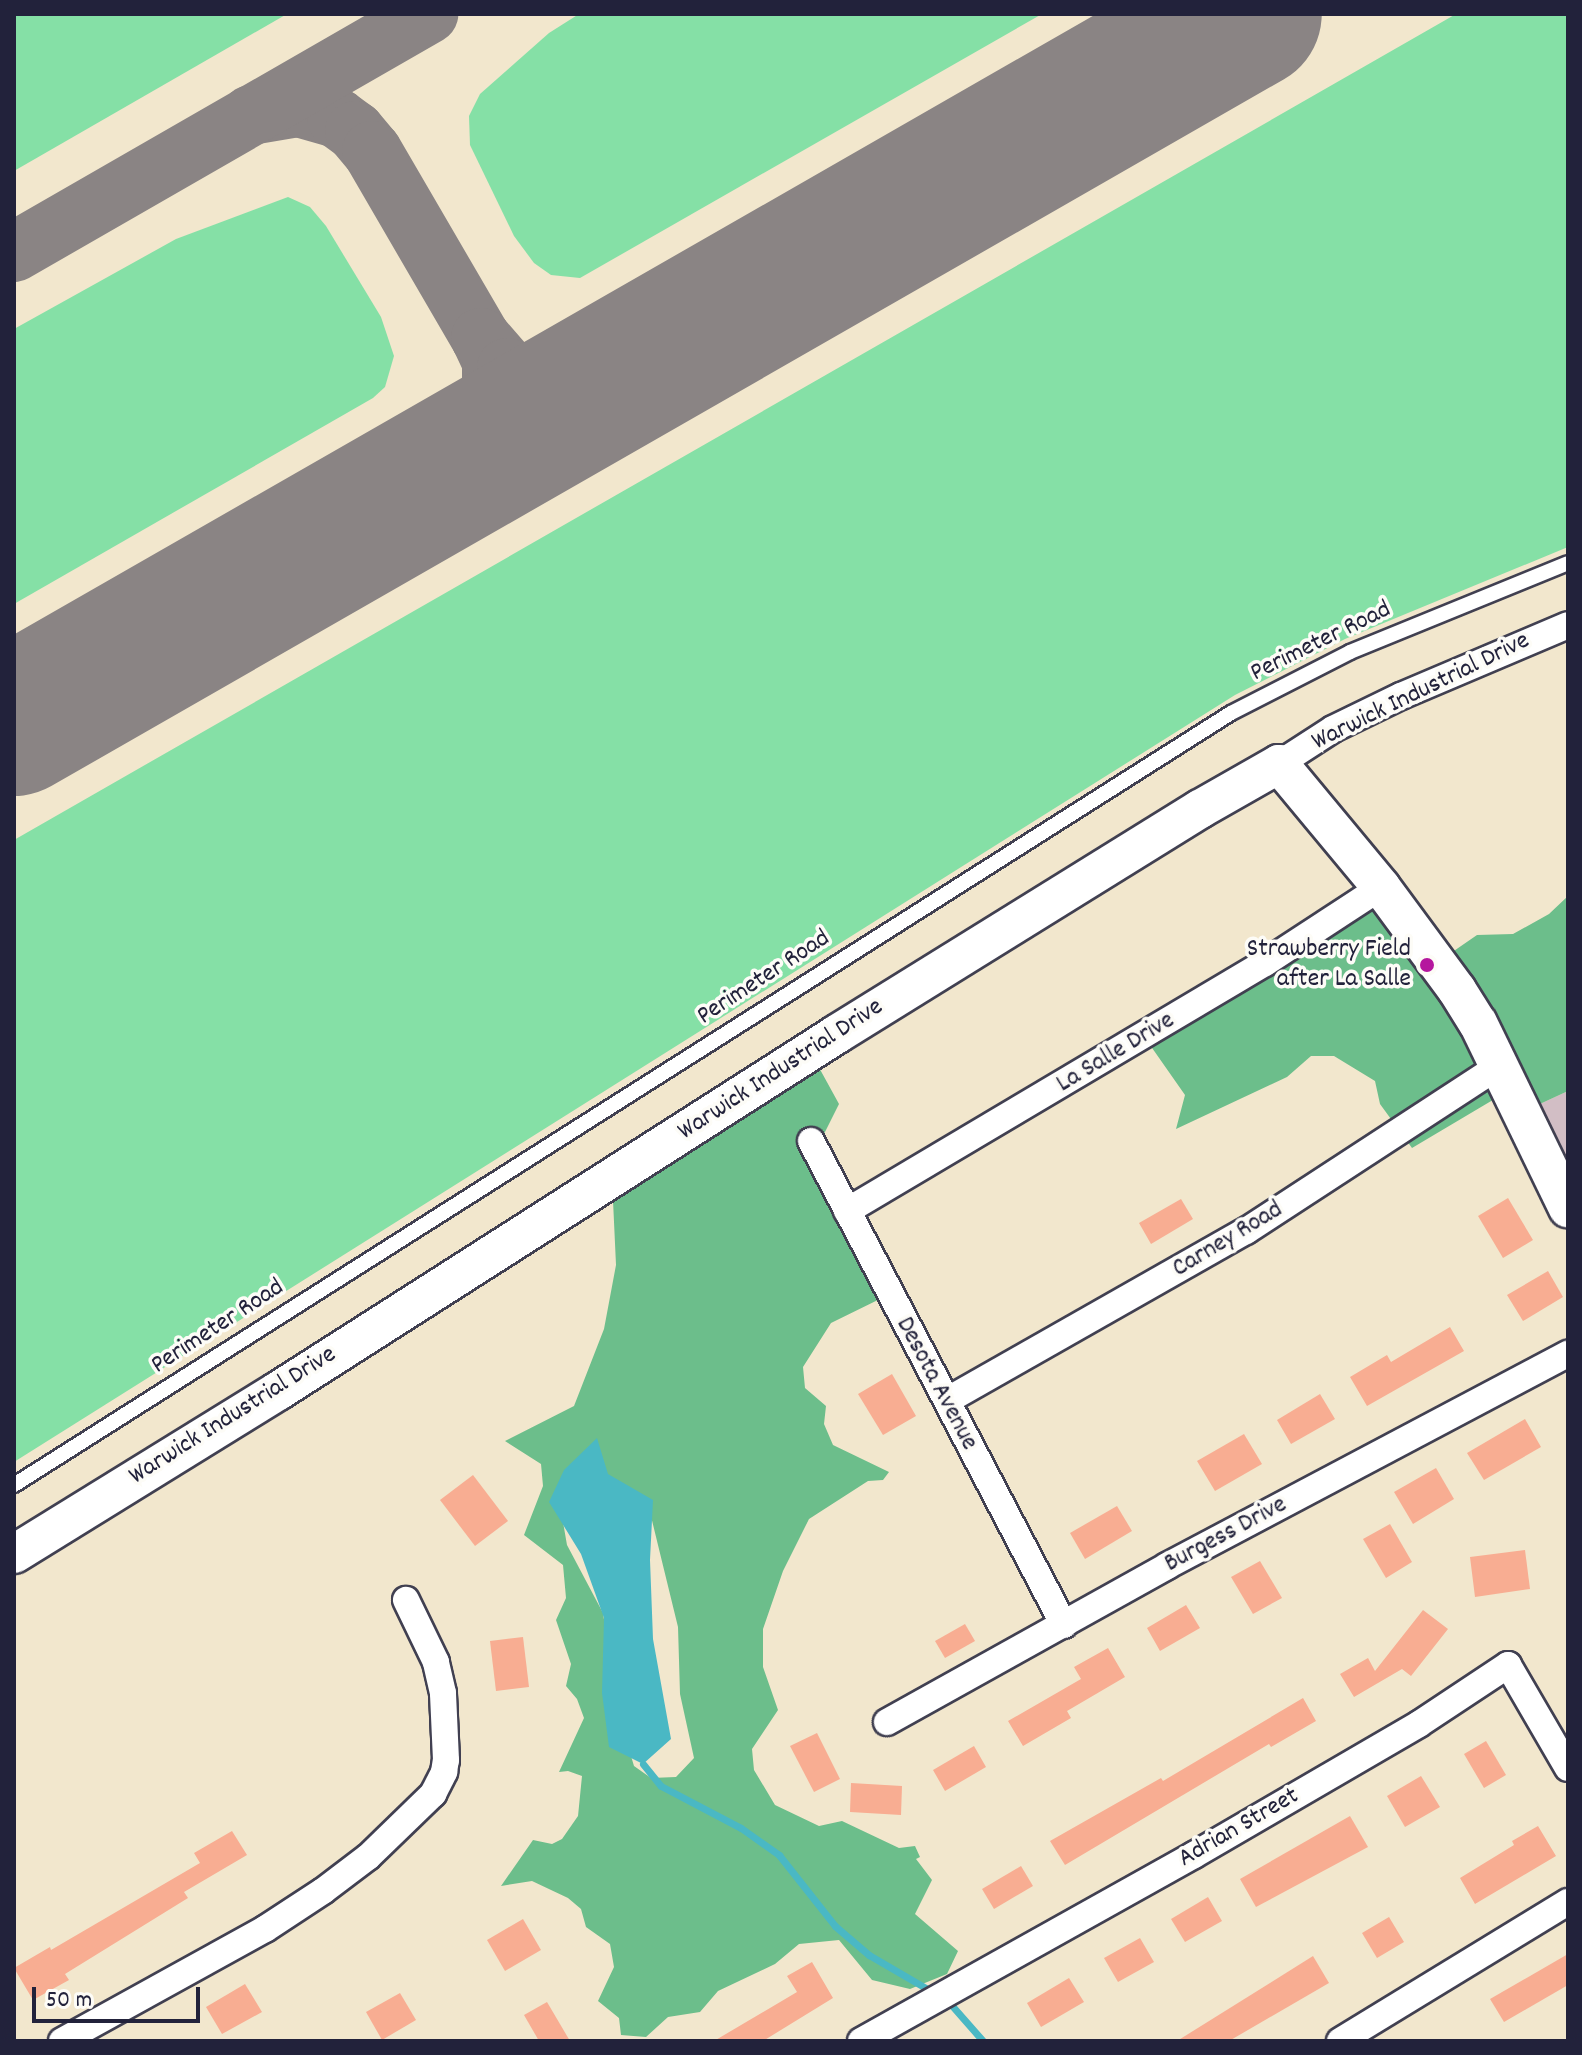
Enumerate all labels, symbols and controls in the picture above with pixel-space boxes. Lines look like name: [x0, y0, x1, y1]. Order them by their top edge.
street label: Perimeter Road: [1246, 595, 1396, 689]
street label: Warwick Industrial Drive: [1307, 626, 1535, 758]
street label: Perimeter Road: [692, 923, 836, 1033]
place label: Strawberry Field after La Salle: [1247, 934, 1411, 996]
marker: Strawberry Field after La Salle: [1418, 956, 1436, 974]
street label: Warwick Industrial Drive: [673, 992, 889, 1148]
street label: La Salle Drive: [1051, 1006, 1181, 1100]
street label: Carney Road: [1167, 1195, 1289, 1285]
street label: Perimeter Road: [146, 1272, 290, 1382]
street label: Desota Avenue: [888, 1312, 984, 1456]
street label: Warwick Industrial Drive: [124, 1340, 342, 1492]
street label: Burgess Drive: [1160, 1490, 1292, 1580]
street label: Adrian Street: [1173, 1781, 1305, 1875]
scale bar: [36, 1971, 204, 2021]
text: 50 m: [46, 1984, 92, 2018]

